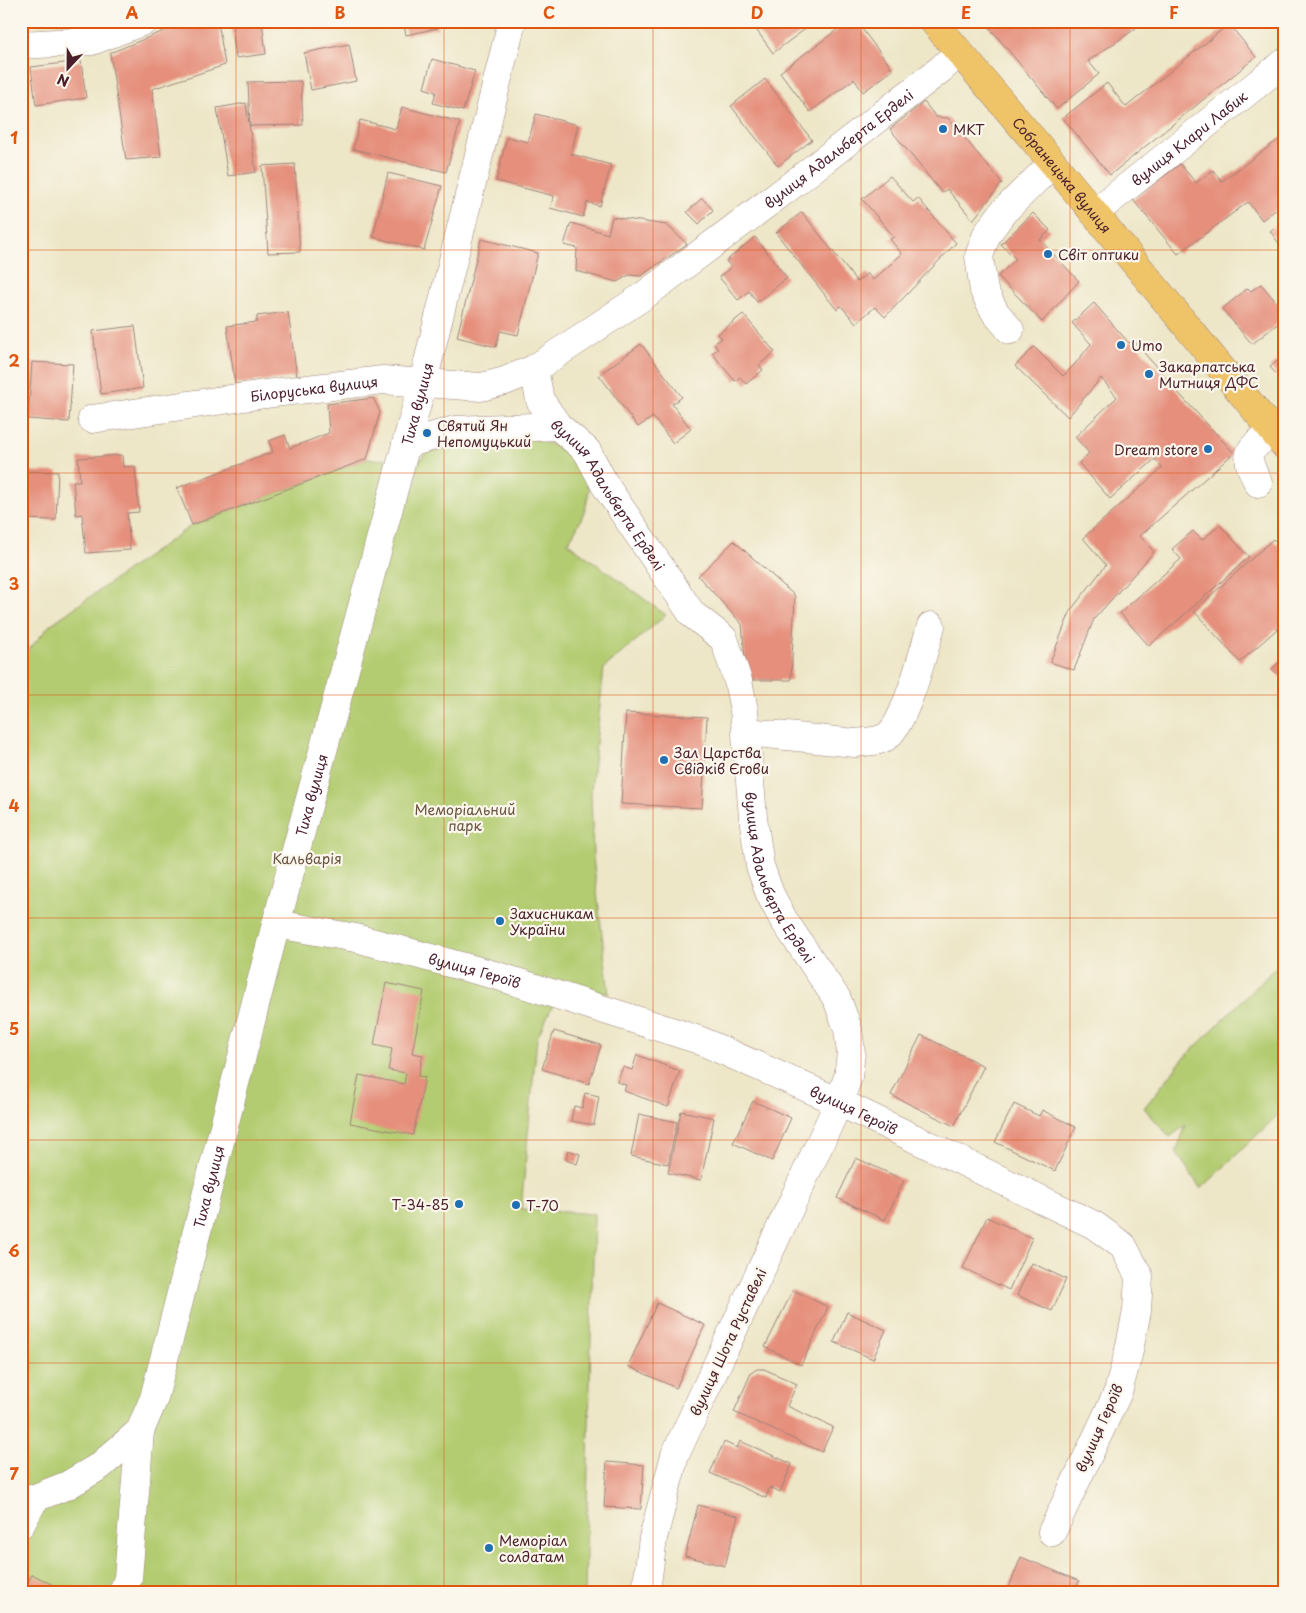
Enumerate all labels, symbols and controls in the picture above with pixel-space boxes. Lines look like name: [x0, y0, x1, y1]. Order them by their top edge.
text: A: [126, 0, 139, 24]
text: B: [335, 0, 346, 24]
text: C: [543, 0, 555, 24]
text: D: [751, 0, 763, 24]
text: E: [961, 0, 971, 24]
text: F: [1169, 0, 1179, 24]
north arrow: [42, 42, 92, 92]
text: N: [54, 69, 72, 92]
street label: вулиця Адальберта Ерделі: [759, 84, 918, 213]
street label: вулиця Клари Лабик: [1126, 85, 1252, 190]
street label: Собранецька вулиця: [1008, 112, 1117, 238]
place label: МКТ: [953, 119, 985, 140]
marker: МКТ: [937, 123, 949, 135]
text: 1: [10, 125, 18, 149]
place label: Світ оптики: [1058, 244, 1139, 265]
marker: Світ оптики: [1042, 248, 1054, 260]
place label: Umo: [1131, 335, 1163, 356]
marker: Umo: [1115, 339, 1127, 351]
text: 2: [8, 348, 20, 372]
place label: Закарпатська Митниця ДФС: [1159, 356, 1259, 393]
street label: Тиха вулиця: [396, 361, 438, 447]
marker: Закарпатська Митниця ДФС: [1143, 368, 1155, 380]
street label: Білоруська вулиця: [249, 370, 379, 407]
place label: Святий Ян Непомуцький: [437, 415, 531, 452]
street label: вулиця Адальберта Ерделі: [546, 415, 670, 575]
marker: Святий Ян Непомуцький: [421, 427, 433, 439]
place label: Dream store: [1114, 439, 1198, 460]
marker: Dream store: [1202, 443, 1214, 455]
text: 3: [9, 571, 19, 595]
place label: Зал Царства Свідків Єгови: [674, 742, 769, 779]
street label: Тиха вулиця: [290, 751, 332, 838]
marker: Зал Царства Свідків Єгови: [658, 754, 670, 766]
street label: вулиця Адальберта Ерделі: [740, 791, 820, 967]
text: 4: [9, 793, 20, 817]
park label: Меморіальний парк: [415, 799, 515, 836]
park label: Кальварія: [272, 848, 342, 869]
place label: Захисникам України: [510, 903, 594, 940]
marker: Захисникам України: [494, 915, 506, 927]
street label: вулиця Героїв: [426, 947, 523, 993]
text: 5: [9, 1016, 19, 1040]
street label: вулиця Героїв: [807, 1080, 901, 1139]
street label: Тиха вулиця: [188, 1143, 229, 1230]
place label: Т-34-85: [392, 1194, 449, 1215]
place label: Т-70: [526, 1195, 559, 1216]
marker: Т-34-85: [453, 1198, 465, 1210]
marker: Т-70: [510, 1199, 522, 1211]
text: 6: [8, 1238, 20, 1262]
street label: вулиця Шота Руставелі: [684, 1265, 772, 1419]
street label: вулиця Героїв: [1070, 1381, 1128, 1475]
text: 7: [9, 1461, 19, 1485]
place label: Меморіал солдатам: [499, 1530, 567, 1567]
marker: Меморіал солдатам: [483, 1542, 495, 1554]

